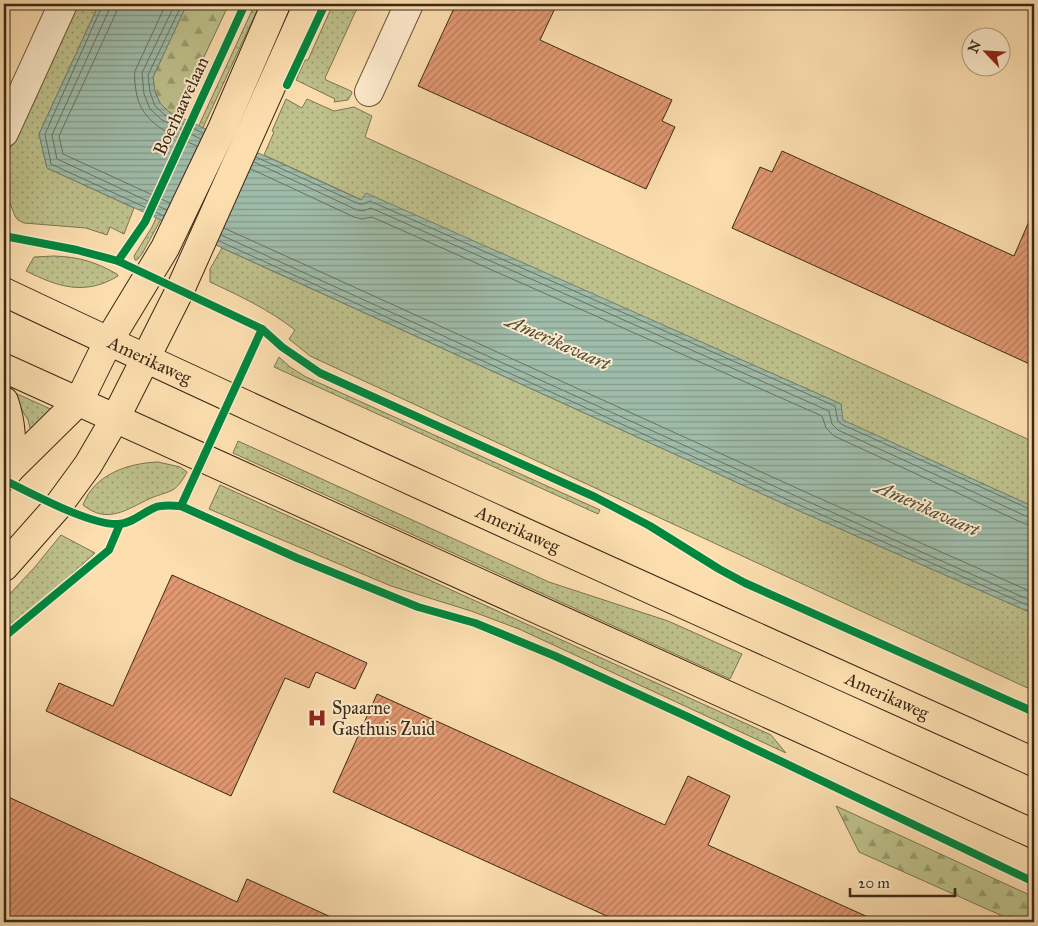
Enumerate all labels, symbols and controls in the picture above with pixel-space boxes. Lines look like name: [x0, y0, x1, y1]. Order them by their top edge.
north arrow: [960, 28, 1010, 78]
text: N: [964, 38, 985, 56]
street label: Boerhaavelaan: [149, 53, 213, 159]
water label: Amerikavaart: [501, 308, 614, 376]
street label: Amerikaweg: [104, 331, 196, 390]
water label: Amerikavaart: [870, 474, 983, 542]
street label: Amerikaweg: [472, 500, 564, 559]
street label: Amerikaweg: [841, 667, 933, 725]
place label: Spaarne Gasthuis Zuid: [332, 697, 435, 740]
hospital icon: Spaarne Gasthuis Zuid: [306, 707, 328, 729]
scale bar: [850, 866, 956, 898]
text: 20 m: [858, 874, 890, 892]

